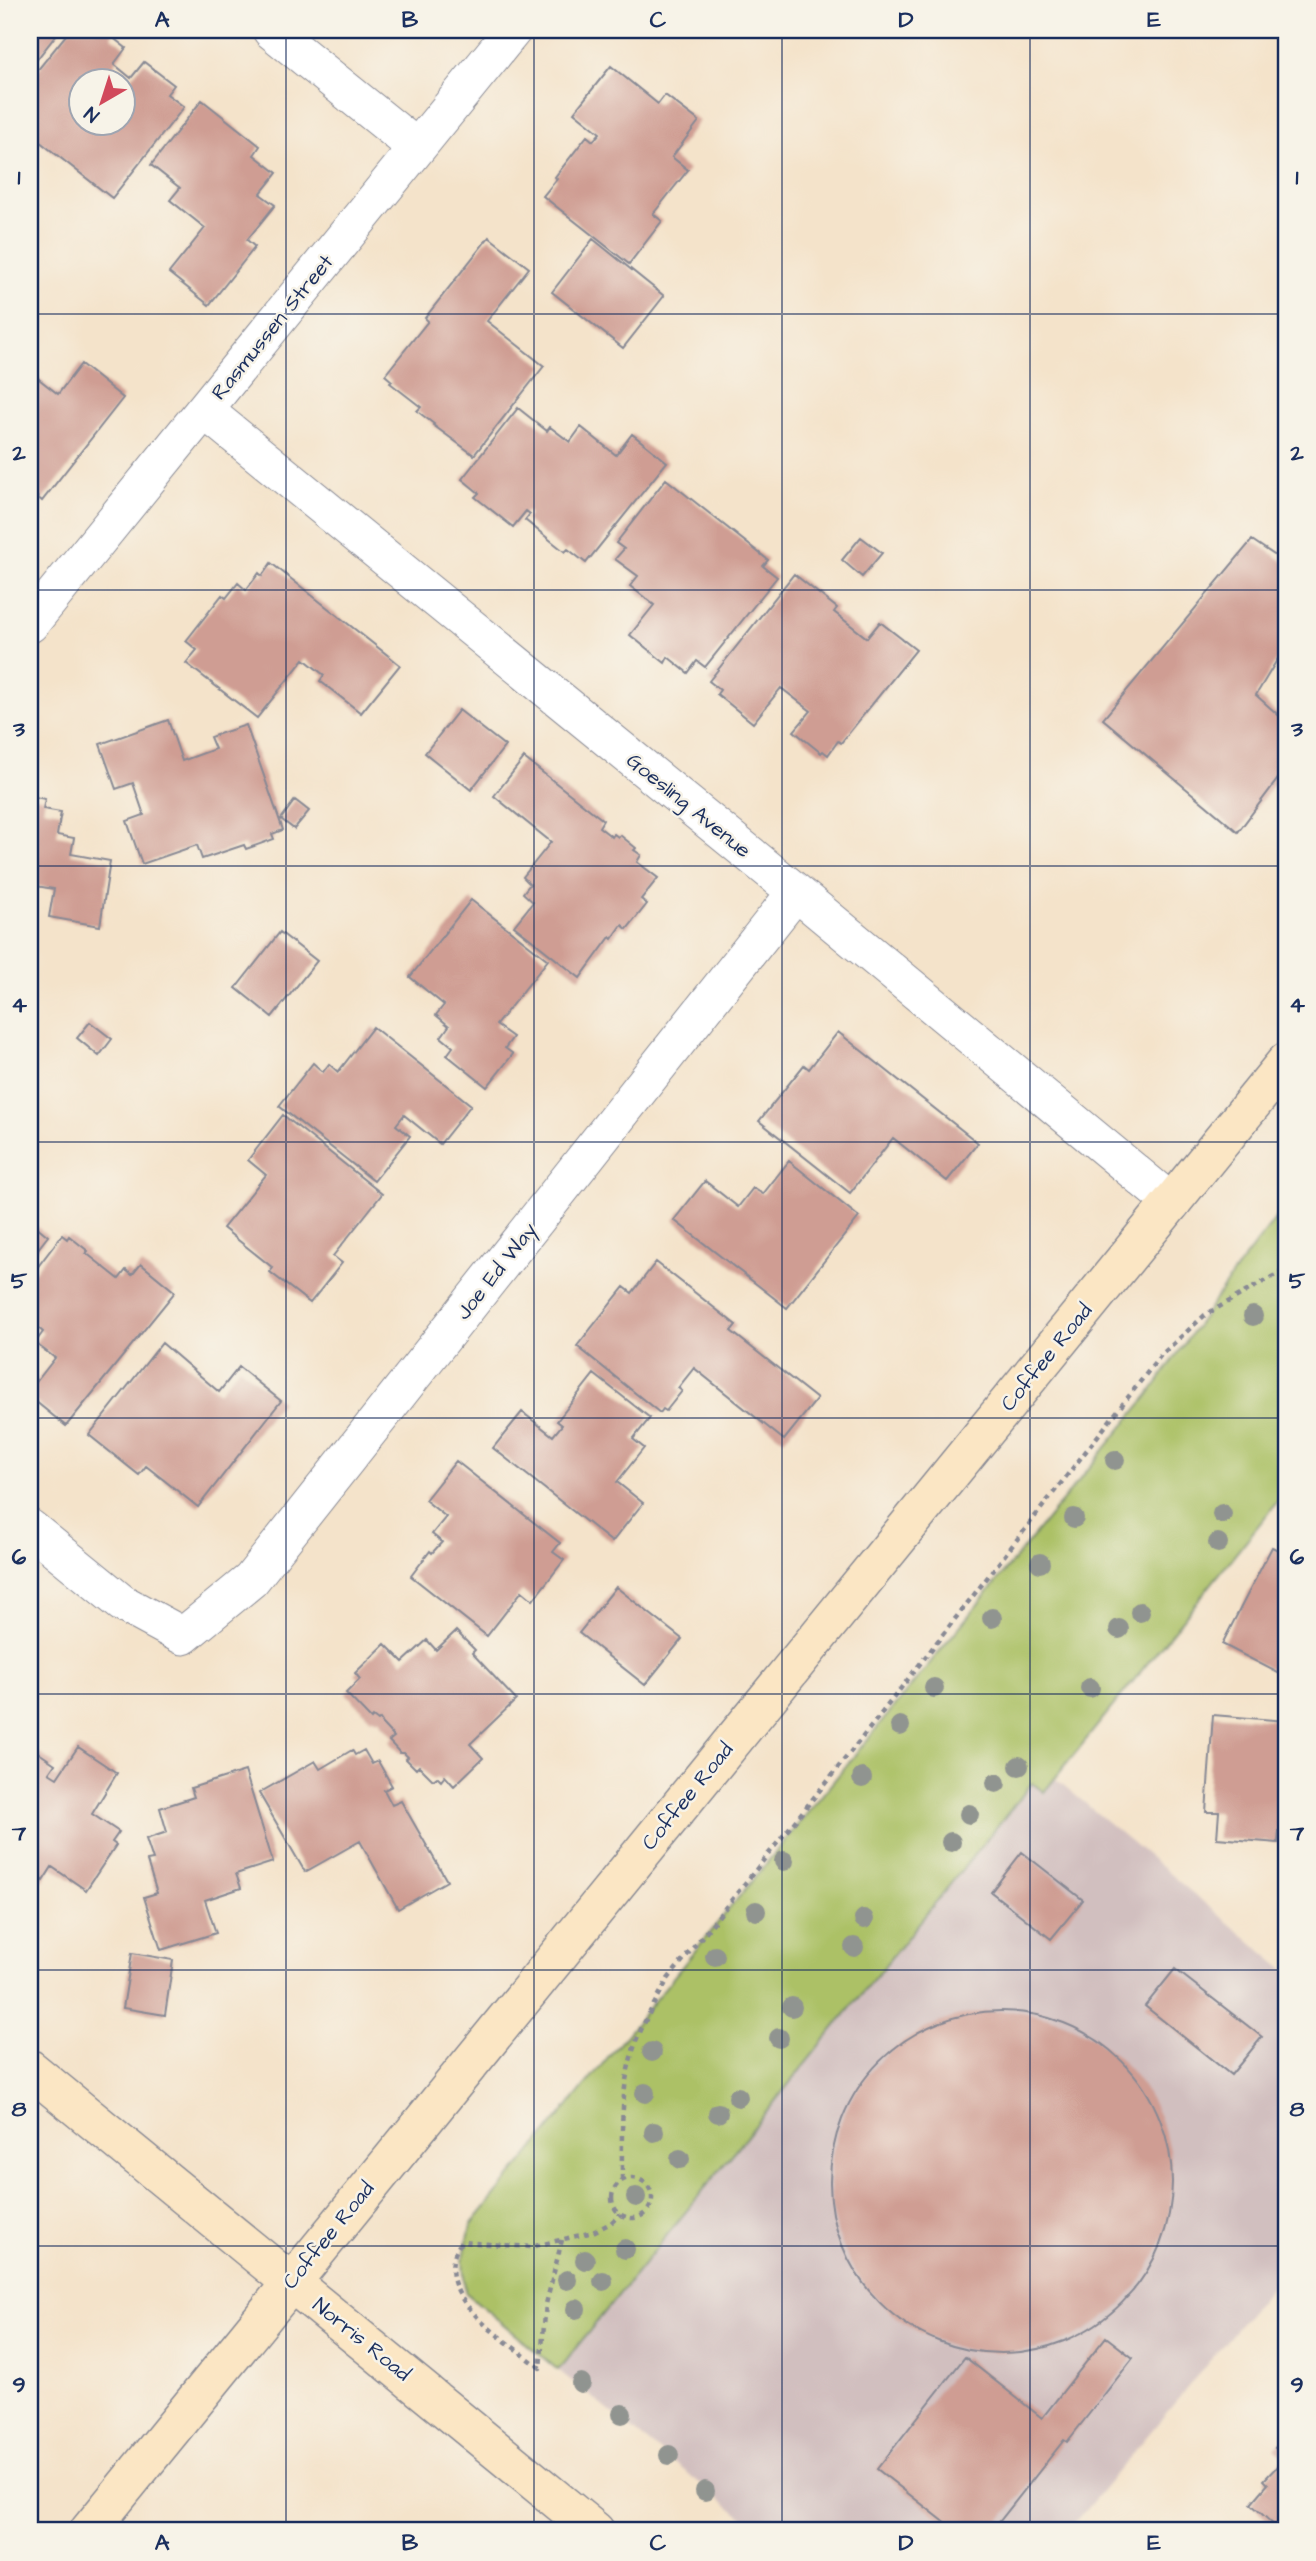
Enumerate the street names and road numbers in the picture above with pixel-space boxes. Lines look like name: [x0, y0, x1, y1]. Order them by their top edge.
street label: Rasmussen Street: [205, 248, 340, 406]
street label: Goesling Avenue: [619, 746, 757, 866]
street label: Joe Ed Way: [449, 1216, 545, 1327]
street label: Coffee Road: [994, 1297, 1099, 1417]
street label: Coffee Road: [635, 1736, 740, 1856]
street label: Coffee Road: [276, 2175, 381, 2295]
street label: Norris Road: [307, 2291, 417, 2388]

